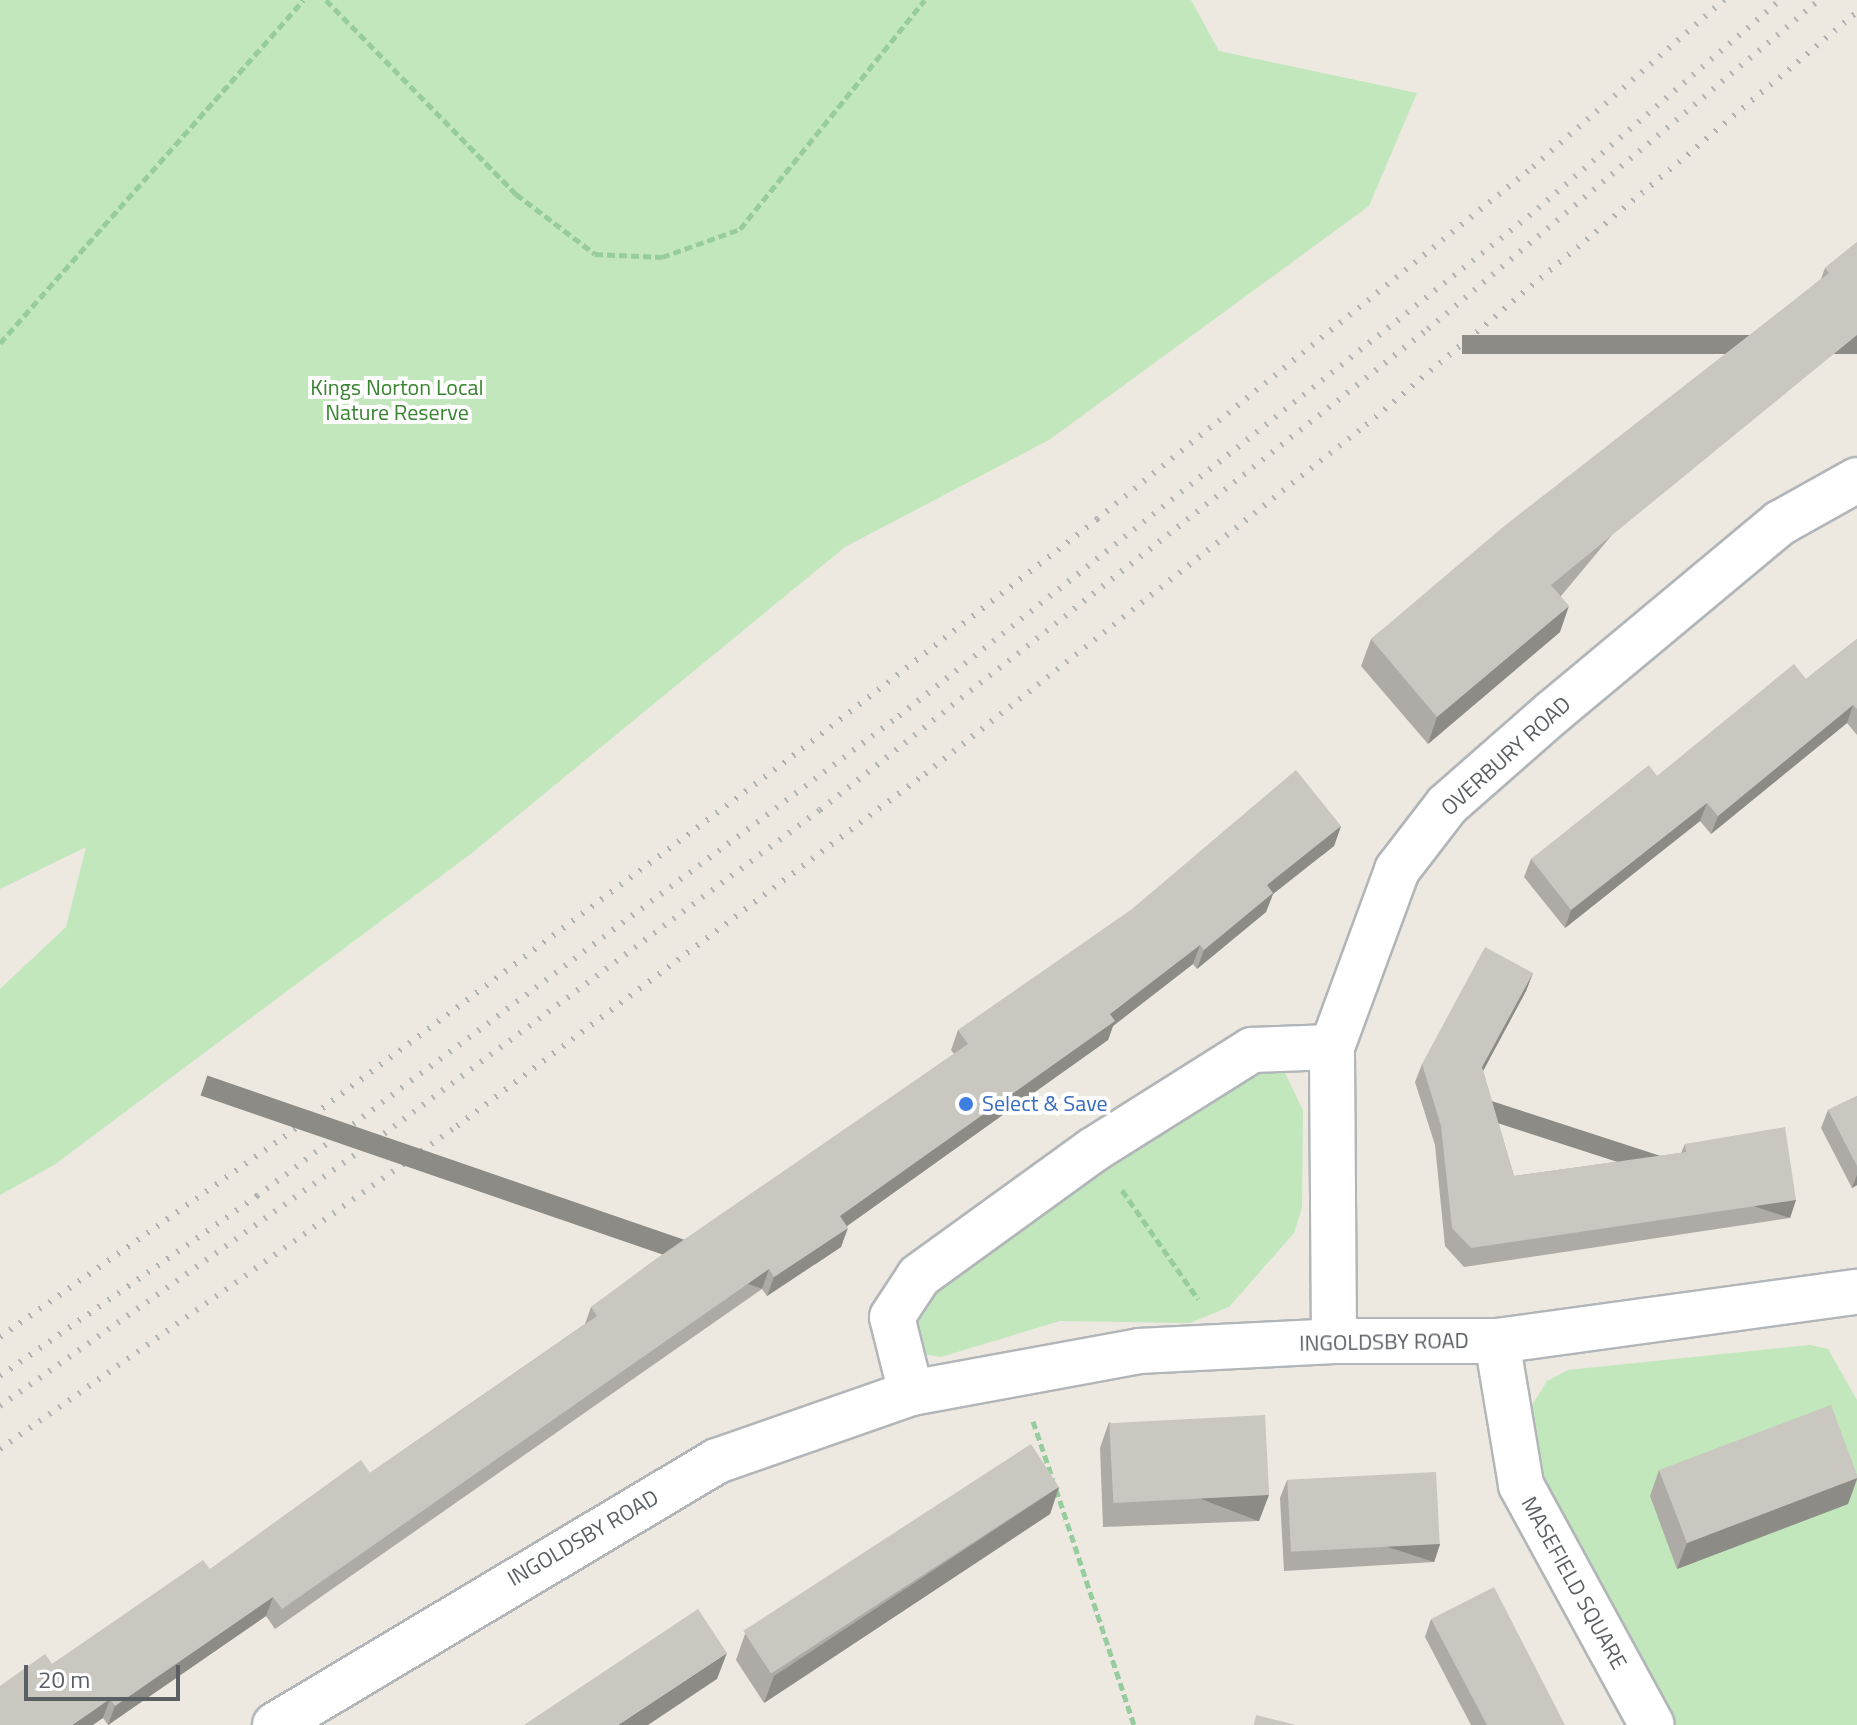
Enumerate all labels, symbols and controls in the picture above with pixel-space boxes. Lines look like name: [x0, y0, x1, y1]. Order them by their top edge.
park label: Kings Norton Local Nature Reserve: [310, 374, 484, 426]
street label: OVERBURY ROAD: [1436, 691, 1576, 821]
place label: Select & Save: [982, 1091, 1108, 1117]
marker: Select & Save: [957, 1095, 975, 1113]
street label: INGOLDSBY ROAD: [1299, 1327, 1469, 1357]
street label: INGOLDSBY ROAD: [503, 1484, 663, 1592]
street label: MASEFIELD SQUARE: [1516, 1492, 1632, 1674]
scale bar: [28, 1649, 184, 1699]
text: 20 m: [38, 1661, 90, 1697]

